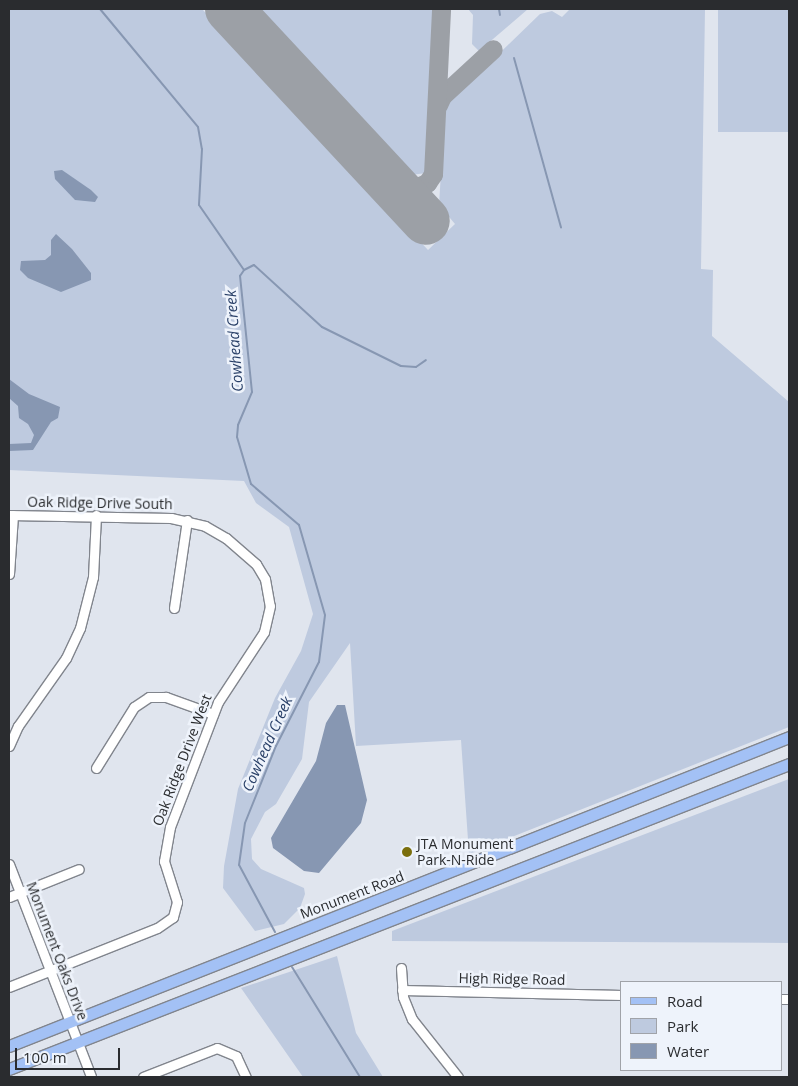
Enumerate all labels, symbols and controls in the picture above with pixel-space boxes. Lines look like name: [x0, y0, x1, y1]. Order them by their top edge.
water label: Cowhead Creek: [221, 289, 247, 393]
street label: Oak Ridge Drive South: [27, 493, 173, 513]
street label: Oak Ridge Drive West: [149, 692, 215, 828]
water label: Cowhead Creek: [238, 694, 296, 794]
place label: JTA Monument Park-N-Ride: [417, 836, 514, 869]
marker: JTA Monument Park-N-Ride: [401, 846, 413, 858]
street label: Monument Road: [298, 868, 406, 922]
street label: Monument Oaks Drive: [23, 879, 91, 1023]
street label: High Ridge Road: [458, 970, 566, 988]
legend: [620, 981, 783, 1071]
text: Road: [667, 991, 703, 1011]
text: Park: [667, 1016, 698, 1036]
scale bar: [18, 1038, 122, 1070]
text: Water: [667, 1041, 709, 1061]
text: 100 m: [23, 1047, 67, 1067]

